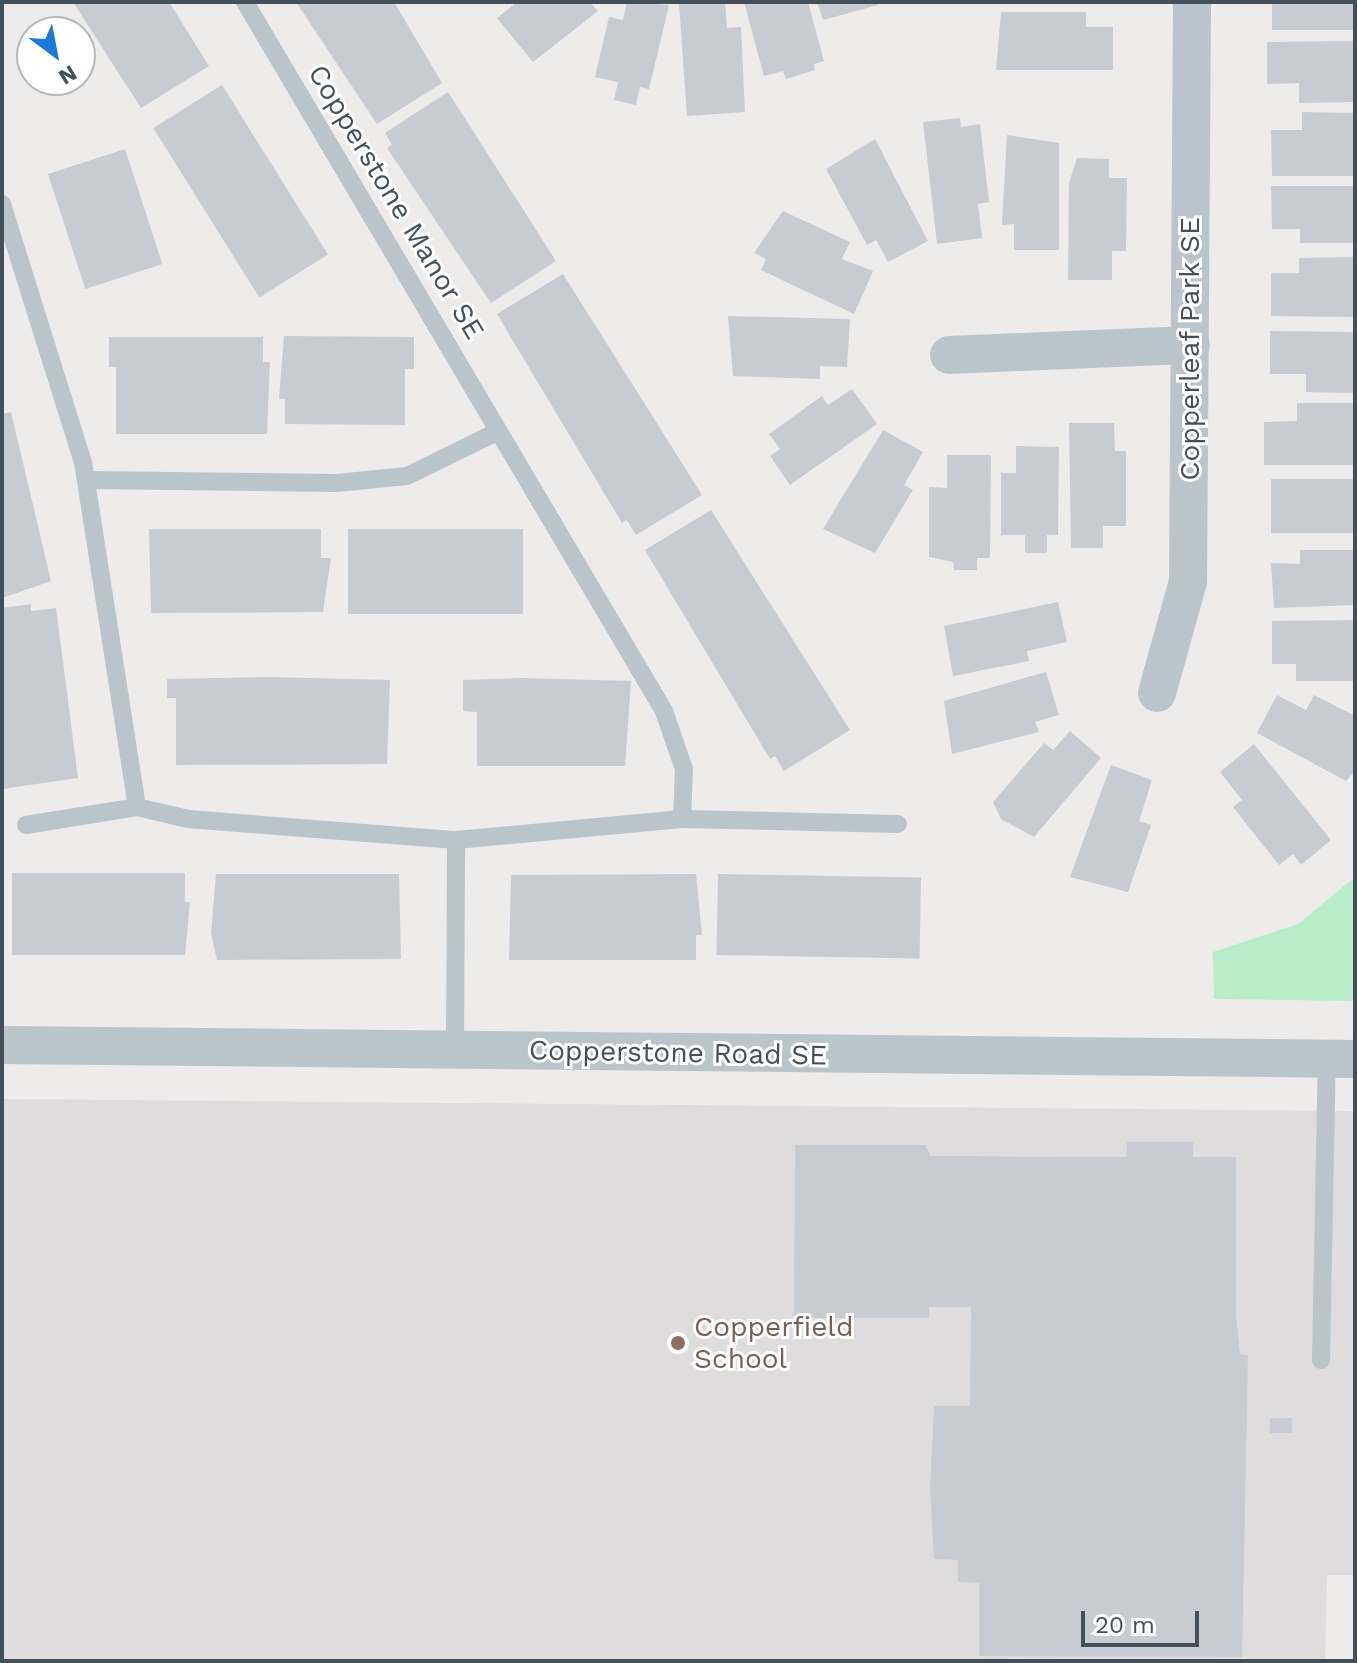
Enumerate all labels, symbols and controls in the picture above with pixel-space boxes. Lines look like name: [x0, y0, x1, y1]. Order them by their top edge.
north arrow: [16, 16, 96, 96]
street label: Copperstone Manor SE: [300, 58, 492, 346]
text: N: [54, 60, 81, 90]
street label: Copperleaf Park SE: [1173, 216, 1207, 482]
street label: Copperstone Road SE: [529, 1034, 827, 1072]
place label: Copperfield School: [694, 1310, 853, 1376]
marker: Copperfield School: [669, 1334, 687, 1352]
scale bar: [1085, 1595, 1203, 1645]
text: 20 m: [1095, 1611, 1155, 1639]

